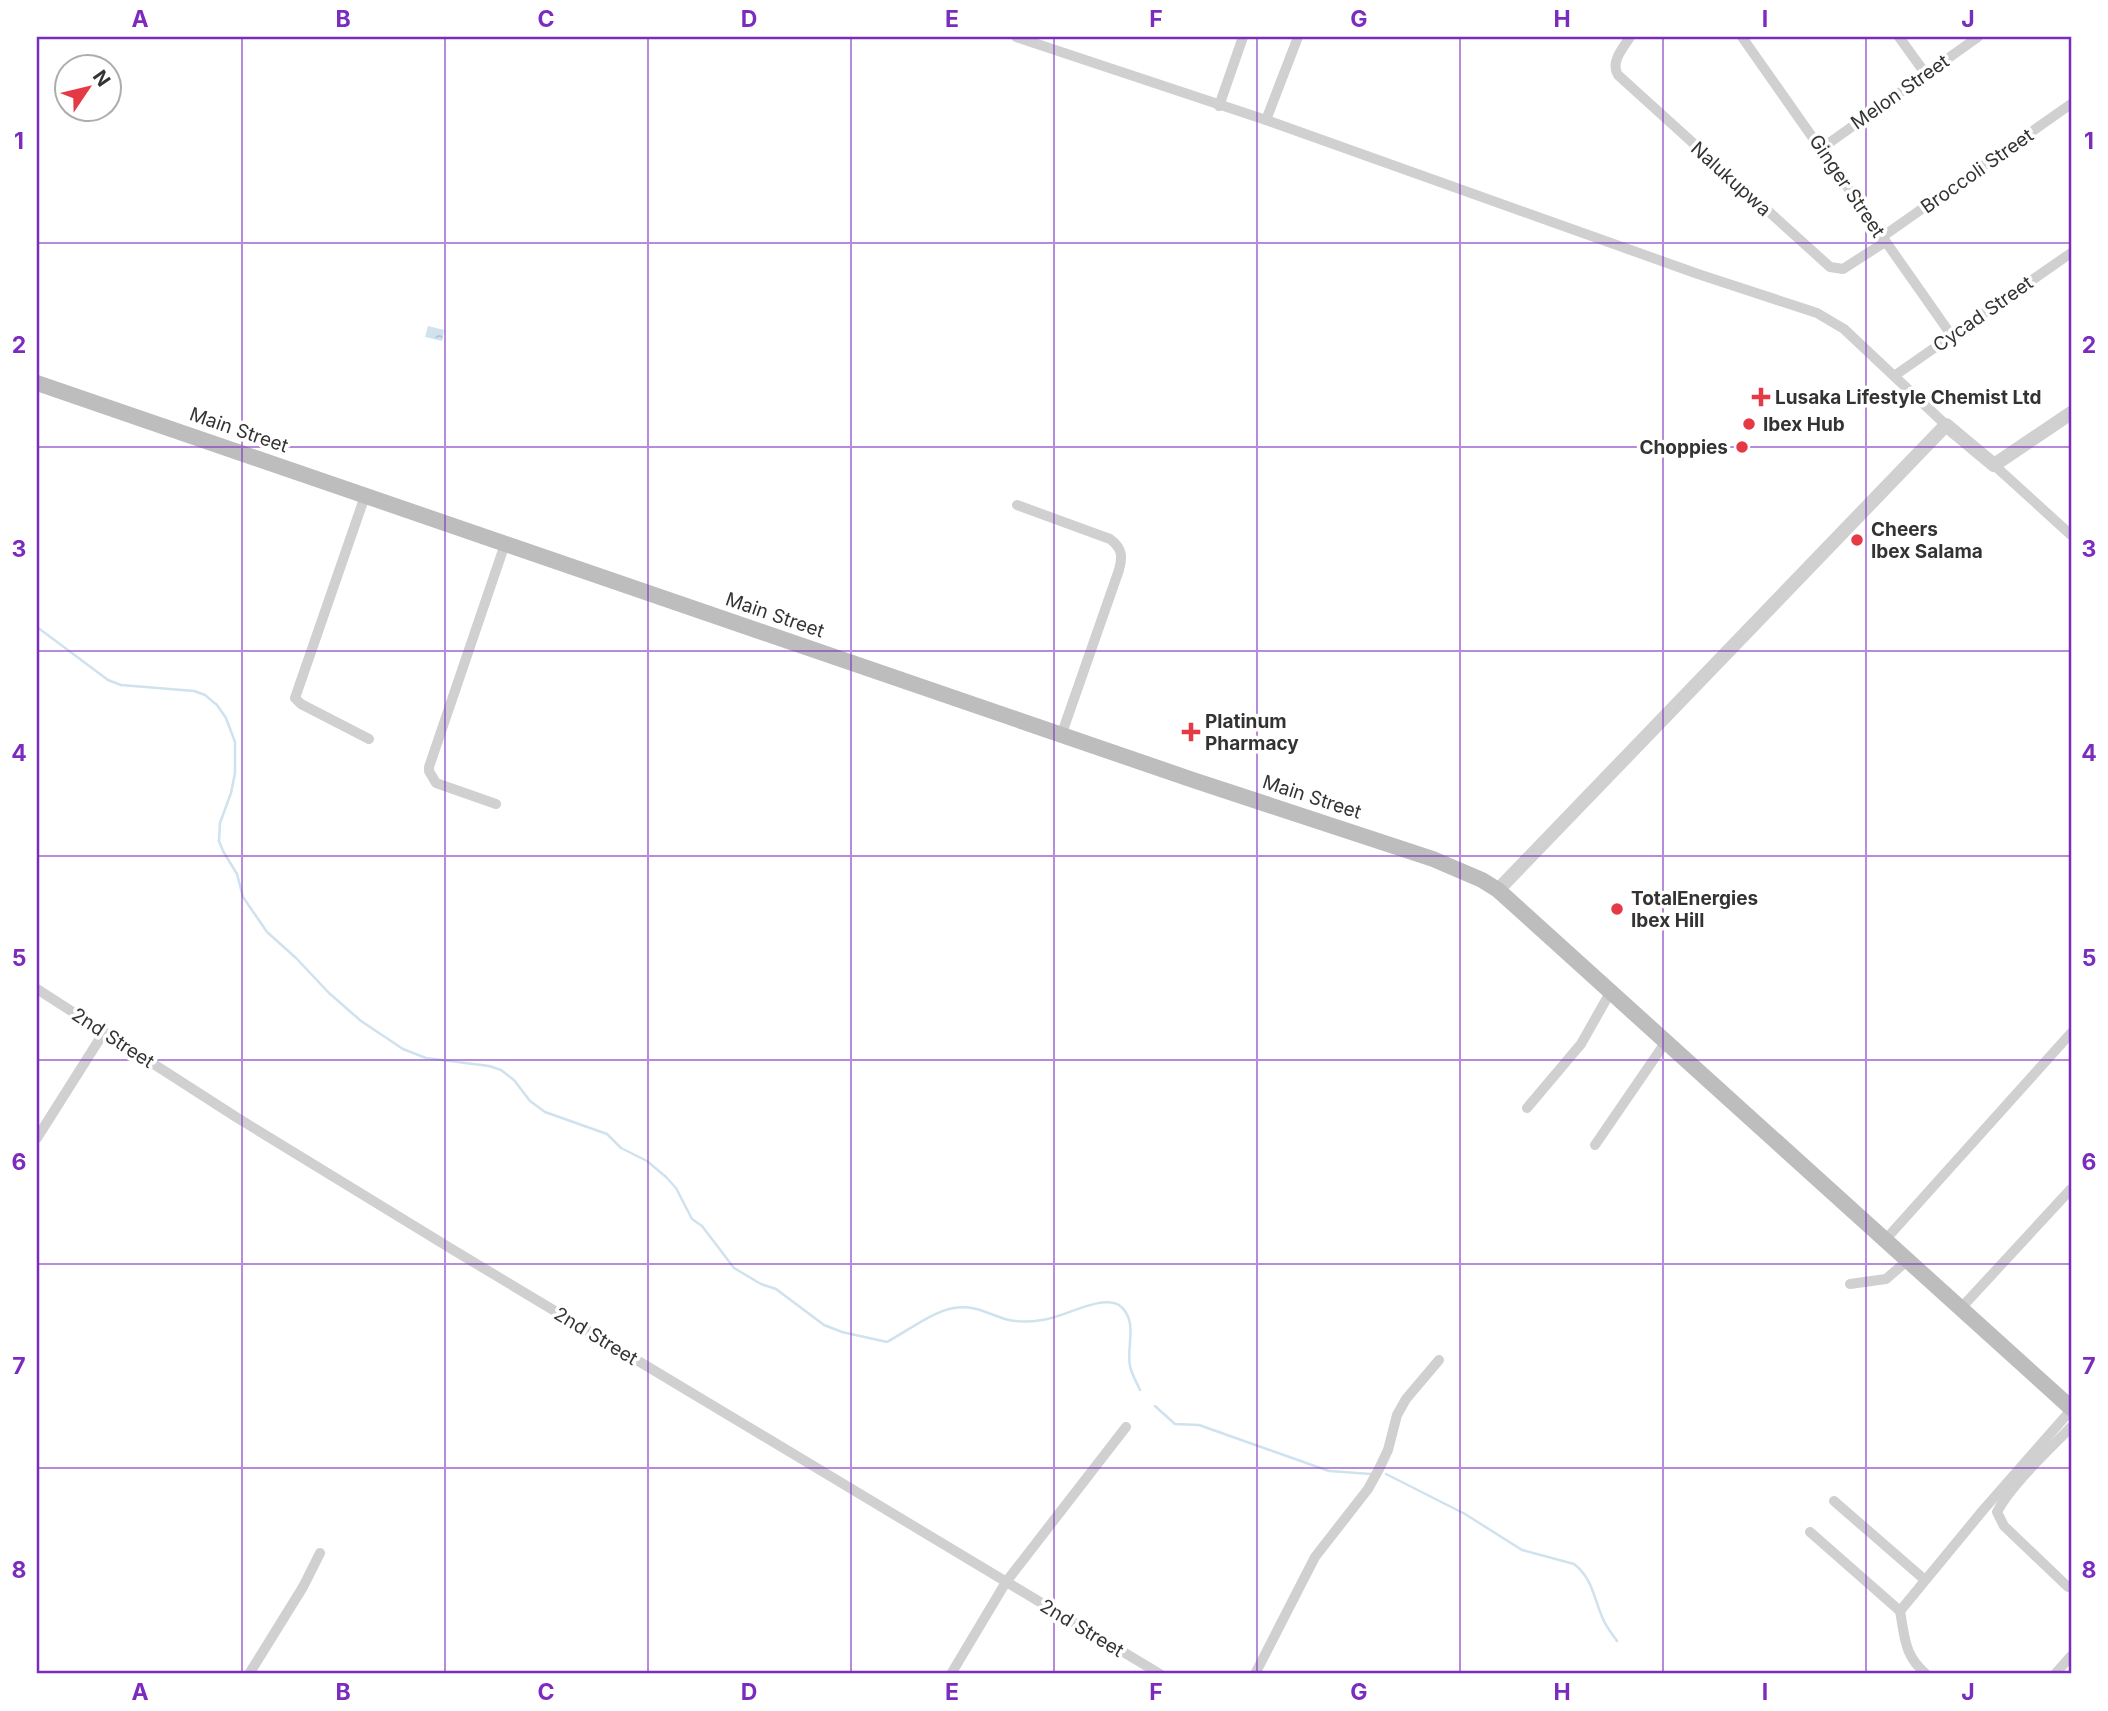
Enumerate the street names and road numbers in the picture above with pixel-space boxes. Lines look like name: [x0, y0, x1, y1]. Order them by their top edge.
street label: Melon Street: [1847, 50, 1953, 134]
street label: Broccoli Street: [1916, 124, 2038, 218]
street label: Ginger Street: [1804, 130, 1890, 242]
street label: Nalukupwa: [1686, 137, 1776, 221]
street label: Cycad Street: [1929, 271, 2037, 357]
street label: Main Street: [187, 402, 291, 458]
street label: Main Street: [723, 587, 827, 643]
street label: Main Street: [1260, 770, 1364, 824]
street label: 2nd Street: [68, 1003, 158, 1073]
street label: 2nd Street: [550, 1302, 642, 1370]
street label: 2nd Street: [1036, 1594, 1128, 1662]

